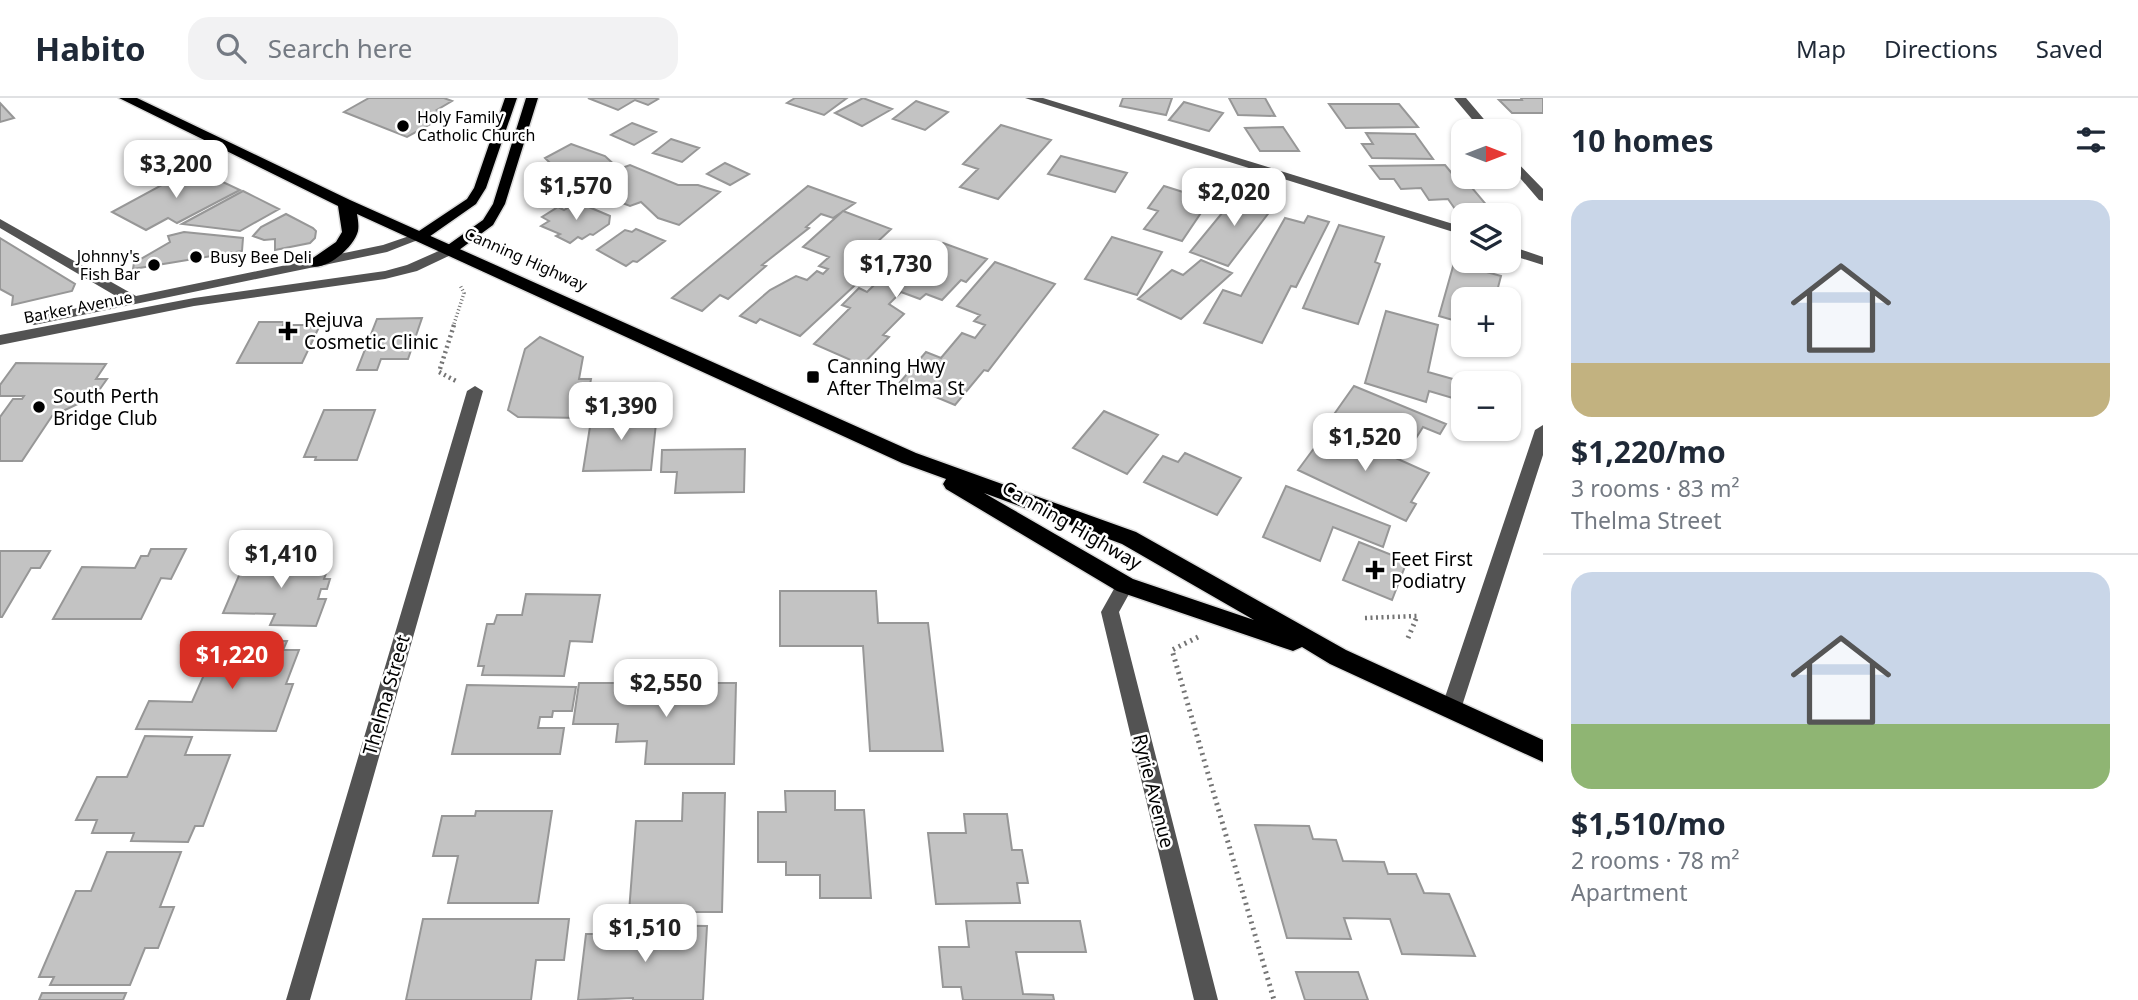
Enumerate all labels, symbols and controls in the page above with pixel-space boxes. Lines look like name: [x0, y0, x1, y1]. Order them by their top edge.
search box: [188, 17, 678, 80]
text: Habito: [35, 26, 146, 71]
icon: search: [212, 29, 250, 67]
text: Search here: [268, 30, 412, 66]
text: Map: [1796, 32, 1846, 65]
text: Directions: [1884, 32, 1998, 65]
text: Saved: [2036, 32, 2103, 65]
place label: Holy Family Catholic Church: [417, 106, 535, 146]
marker: Holy Family Catholic Church: [395, 118, 411, 134]
north arrow: [1451, 119, 1521, 189]
map controls: [1451, 119, 1521, 441]
text: 10 homes: [1571, 120, 1714, 161]
icon: filters: [2072, 121, 2110, 159]
pin: $3,200: [119, 140, 233, 200]
text: $3,200: [140, 147, 212, 179]
pin: $1,570: [519, 162, 633, 222]
text: $1,570: [540, 169, 612, 201]
pin: $2,020: [1177, 169, 1291, 228]
text: $2,020: [1198, 175, 1270, 207]
button: layers: [1451, 203, 1521, 273]
street label: Canning Highway: [461, 222, 592, 296]
pin: $1,730: [839, 240, 953, 300]
place label: Johnny's Fish Bar: [75, 245, 140, 285]
icon: home: [1778, 245, 1904, 371]
place label: Busy Bee Deli: [210, 246, 312, 268]
text: $1,730: [860, 247, 932, 279]
marker: Busy Bee Deli: [188, 249, 204, 265]
marker: Johnny's Fish Bar: [146, 257, 162, 273]
street label: Barker Avenue: [22, 286, 134, 328]
button: +: [1451, 287, 1521, 357]
place label: Rejuva Cosmetic Clinic: [304, 307, 438, 355]
marker: Rejuva Cosmetic Clinic: [278, 321, 298, 341]
place label: Canning Hwy After Thelma St: [827, 353, 965, 401]
marker: Canning Hwy After Thelma St: [805, 369, 821, 385]
button: −: [1451, 371, 1521, 441]
pin: $1,390: [564, 382, 678, 442]
place label: South Perth Bridge Club: [53, 383, 159, 431]
text: $1,390: [585, 389, 657, 421]
marker: South Perth Bridge Club: [31, 399, 47, 415]
pin: $1,520: [1308, 414, 1422, 473]
text: $1,520: [1329, 420, 1401, 452]
text: $1,220/mo: [1571, 431, 1726, 472]
text: 3 rooms · 83 m²: [1571, 472, 1740, 504]
street label: Canning Highway: [997, 474, 1147, 576]
text: Thelma Street: [1571, 504, 1722, 536]
pin: $1,410: [224, 531, 338, 590]
text: $1,410: [245, 537, 317, 569]
place label: Feet First Podiatry: [1391, 546, 1473, 594]
marker: Feet First Podiatry: [1365, 560, 1385, 580]
icon: home: [1778, 617, 1904, 743]
pin: $1,220: [175, 632, 289, 691]
street label: Thelma Street: [356, 632, 416, 758]
text: $1,220: [196, 638, 268, 670]
pin: $2,550: [609, 660, 723, 719]
text: $2,550: [630, 666, 702, 698]
street label: Ryrie Avenue: [1127, 731, 1181, 851]
text: $1,510/mo: [1571, 803, 1726, 844]
text: 2 rooms · 78 m²: [1571, 844, 1740, 876]
text: Apartment: [1571, 876, 1688, 908]
pin: $1,510: [588, 904, 702, 964]
text: $1,510: [609, 911, 681, 943]

